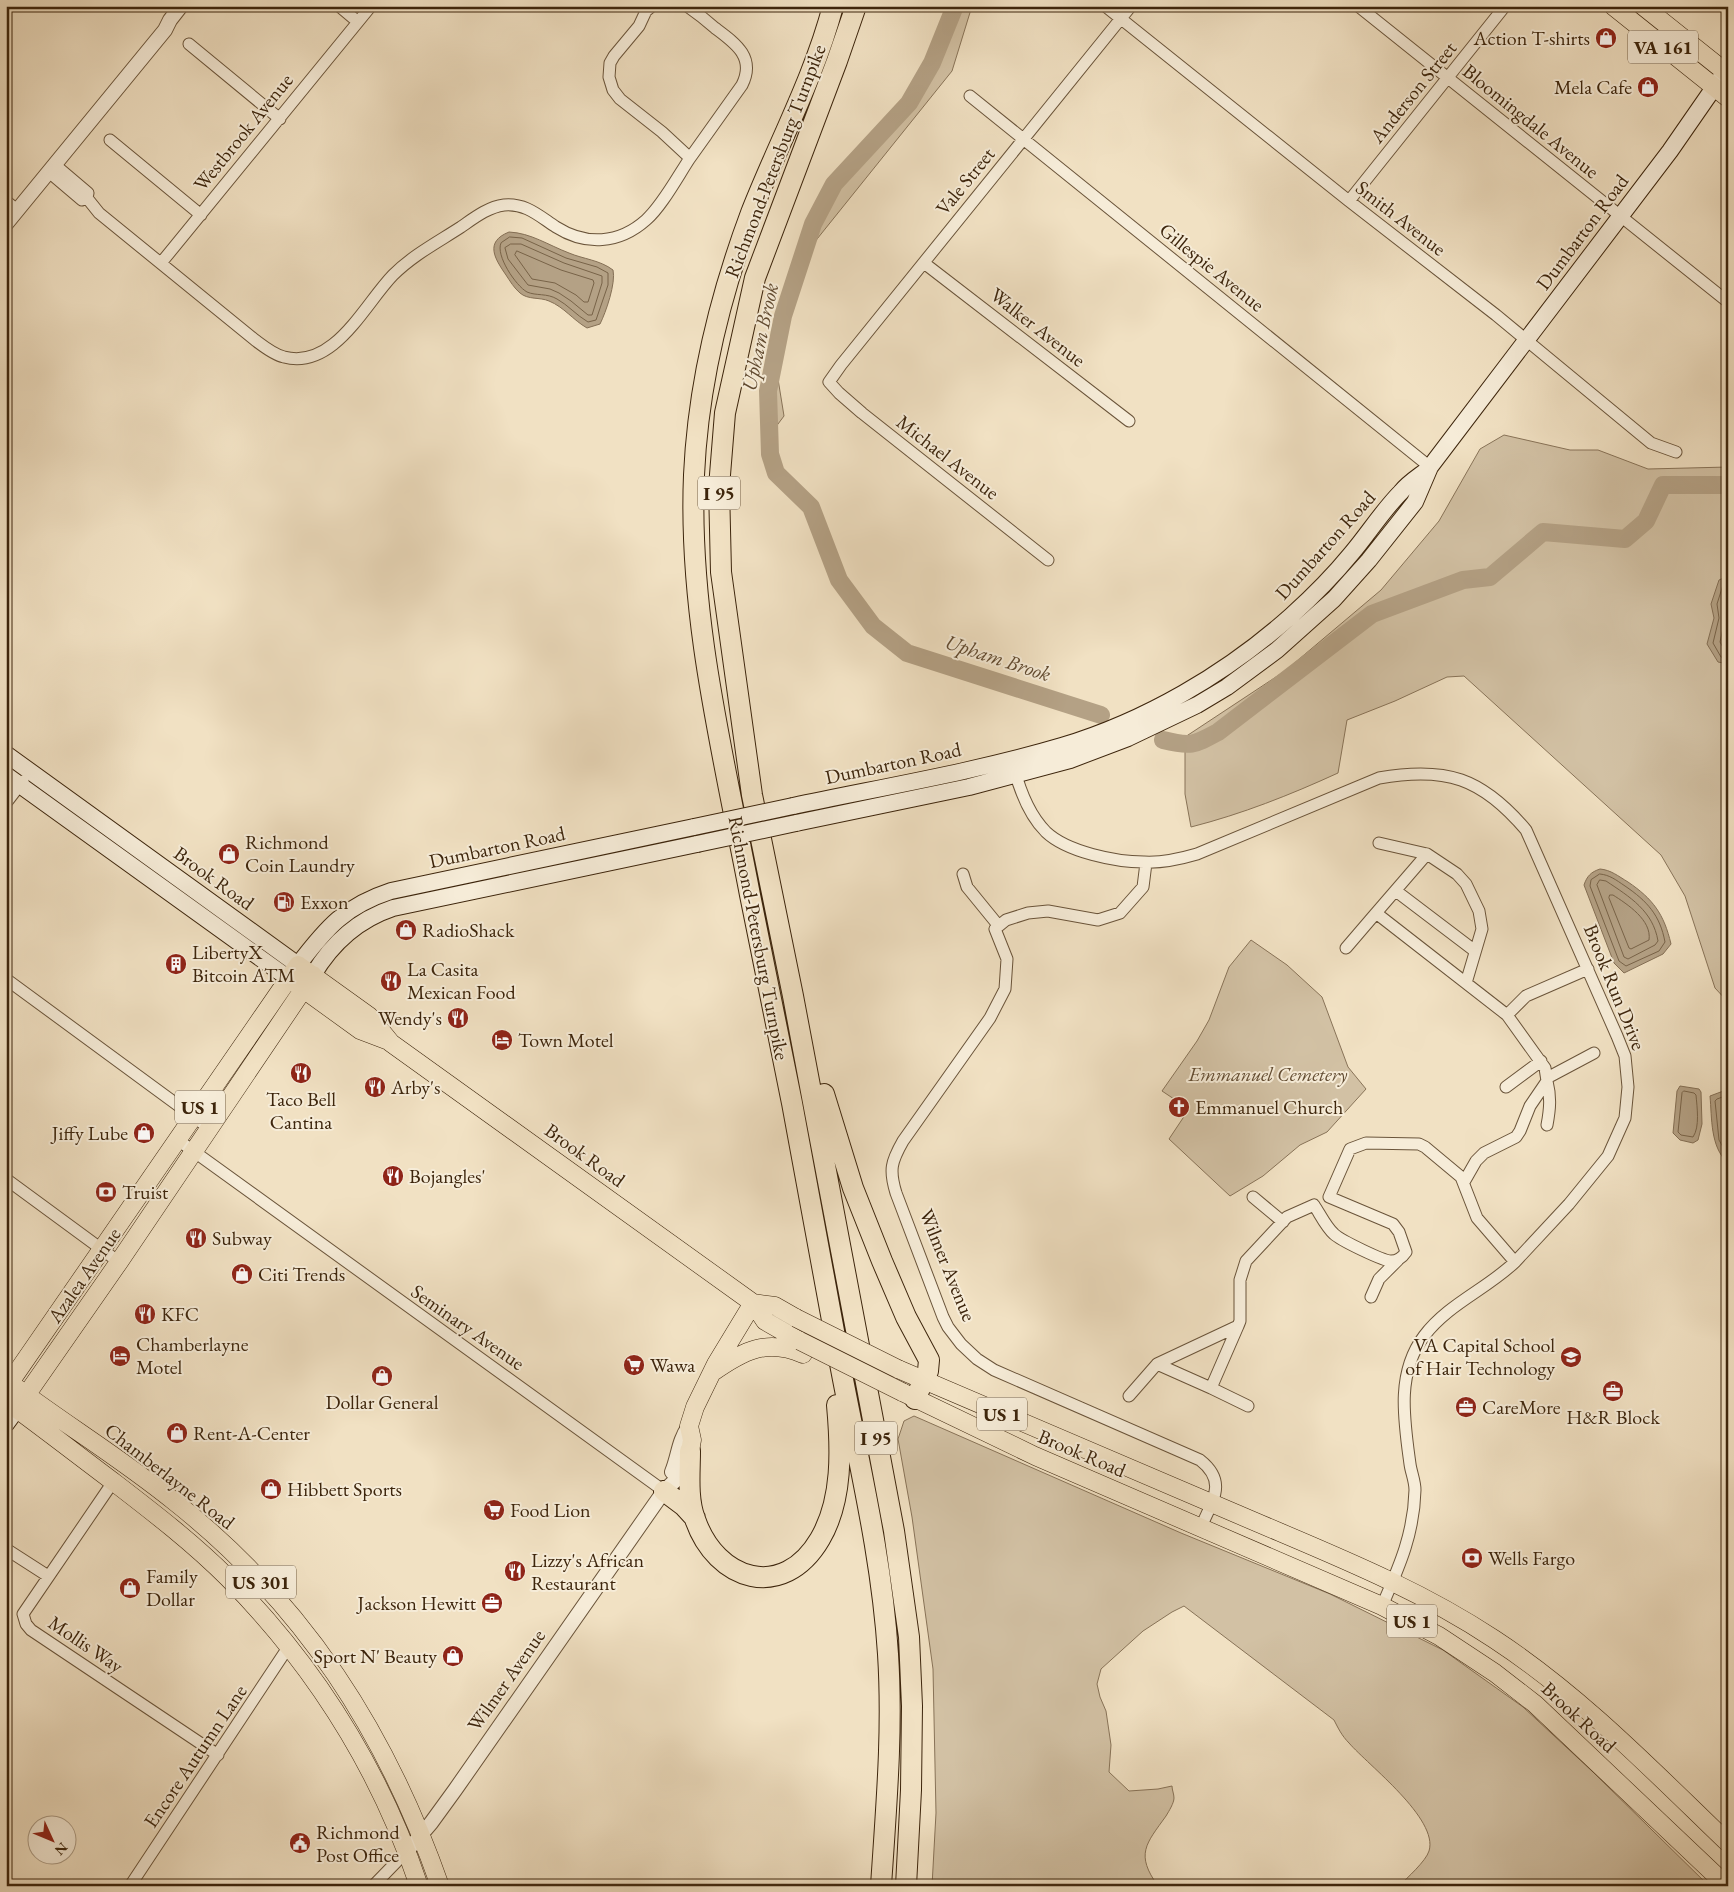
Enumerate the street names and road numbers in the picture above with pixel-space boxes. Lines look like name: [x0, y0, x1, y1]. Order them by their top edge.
road number: VA 161: [1628, 31, 1698, 64]
street label: Anderson Street: [1363, 35, 1463, 149]
street label: Richmond-Petersburg Turnpike: [718, 40, 832, 281]
street label: Bloomingdale Avenue: [1457, 58, 1605, 184]
street label: Westbrook Avenue: [188, 68, 299, 196]
street label: Vale Street: [930, 141, 1001, 220]
street label: Dumbarton Road: [1530, 168, 1635, 295]
street label: Smith Avenue: [1351, 175, 1452, 262]
street label: Gillespie Avenue: [1154, 217, 1270, 317]
street label: Walker Avenue: [985, 282, 1091, 373]
street label: Michael Avenue: [891, 409, 1005, 505]
road number: I 95: [698, 476, 740, 509]
street label: Dumbarton Road: [1269, 484, 1382, 605]
street label: Dumbarton Road: [823, 736, 964, 790]
street label: Richmond-Petersburg Turnpike: [723, 814, 795, 1062]
street label: Dumbarton Road: [427, 820, 568, 874]
street label: Brook Road: [169, 840, 260, 916]
street label: Brook Run Drive: [1578, 920, 1652, 1054]
road number: US 1: [175, 1090, 225, 1124]
street label: Brook Road: [540, 1117, 631, 1193]
street label: Wilmer Avenue: [914, 1205, 982, 1325]
street label: Azalea Avenue: [41, 1222, 127, 1329]
street label: Seminary Avenue: [406, 1278, 530, 1376]
road number: US 1: [977, 1398, 1027, 1430]
street label: Chamberlayne Road: [100, 1417, 241, 1536]
road number: I 95: [855, 1422, 897, 1455]
street label: Brook Road: [1034, 1423, 1131, 1484]
road number: US 301: [226, 1565, 296, 1598]
road number: US 1: [1387, 1604, 1437, 1638]
street label: Mollis Way: [43, 1609, 129, 1679]
street label: Wilmer Avenue: [461, 1624, 551, 1736]
street label: Brook Road: [1536, 1676, 1623, 1759]
street label: Encore Autumn Lane: [137, 1679, 253, 1833]

